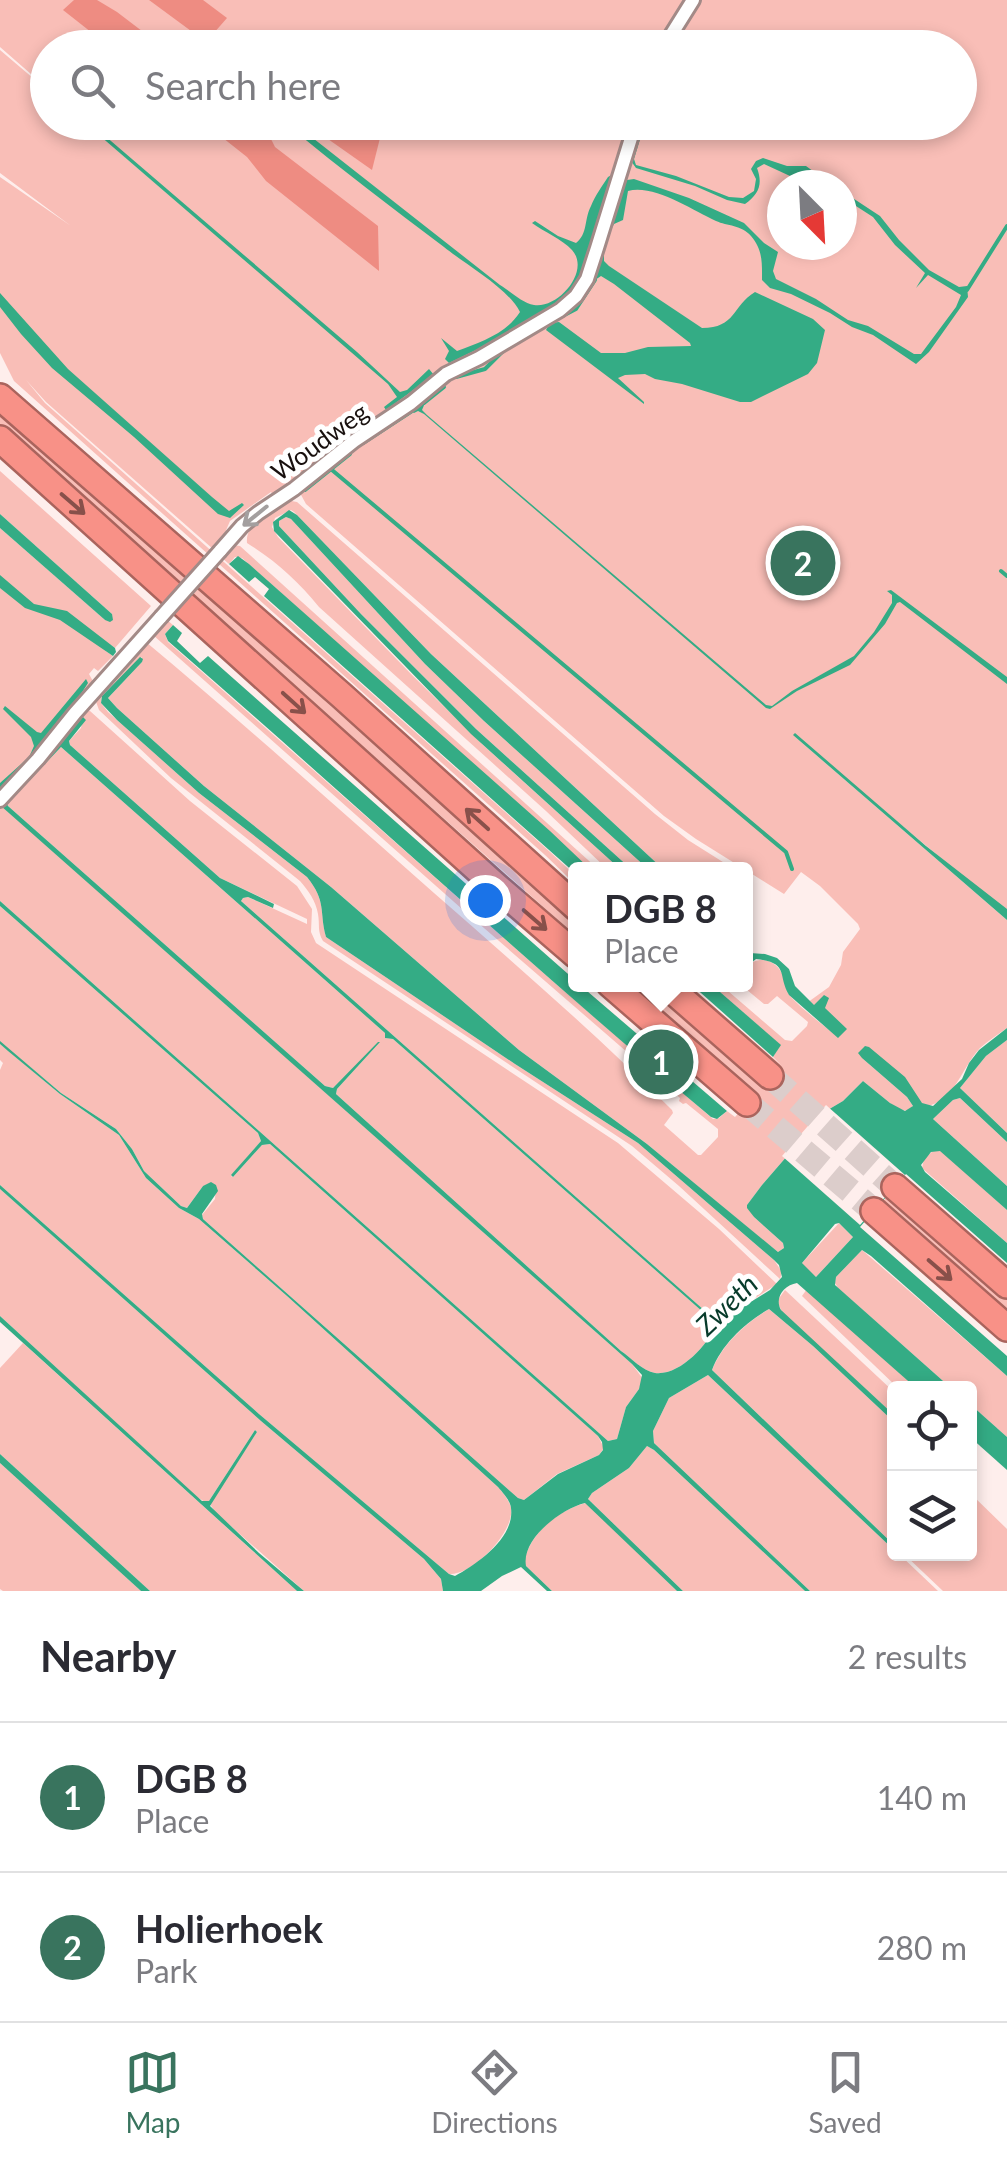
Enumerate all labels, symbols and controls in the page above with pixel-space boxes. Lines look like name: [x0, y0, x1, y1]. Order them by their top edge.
search box: [30, 30, 977, 140]
icon: search: [65, 58, 120, 113]
text: Search here: [145, 62, 341, 108]
north arrow: [767, 170, 857, 260]
street label: Woudweg: [265, 396, 373, 486]
one-way arrow: [60, 493, 85, 516]
one-way arrow: [243, 505, 269, 527]
pin: 2: [770, 526, 836, 600]
one-way arrow: [281, 692, 306, 715]
one-way arrow: [465, 808, 490, 831]
popup: [568, 862, 753, 992]
your location: [460, 875, 511, 926]
text: DGB 8: [604, 885, 717, 931]
one-way arrow: [522, 909, 548, 931]
text: Place: [604, 931, 679, 970]
pin: 1: [628, 1024, 694, 1100]
one-way arrow: [927, 1258, 953, 1280]
water label: Zweth: [687, 1266, 764, 1342]
map controls: [887, 1381, 977, 1561]
button: locate: [887, 1381, 977, 1471]
button: layers: [887, 1471, 977, 1561]
text: Nearby: [40, 1631, 177, 1681]
text: 2 results: [848, 1637, 967, 1676]
text: DGB 8: [135, 1755, 248, 1801]
text: 1: [63, 1778, 82, 1817]
text: 140 m: [877, 1778, 967, 1817]
text: Place: [135, 1801, 209, 1840]
text: Holierhoek: [135, 1905, 323, 1951]
text: 2: [63, 1928, 82, 1967]
text: 280 m: [877, 1928, 967, 1967]
text: Park: [135, 1951, 198, 1990]
tab: Map: [125, 2045, 181, 2139]
tab: Directions: [431, 2045, 558, 2139]
tab: Saved: [808, 2045, 882, 2139]

